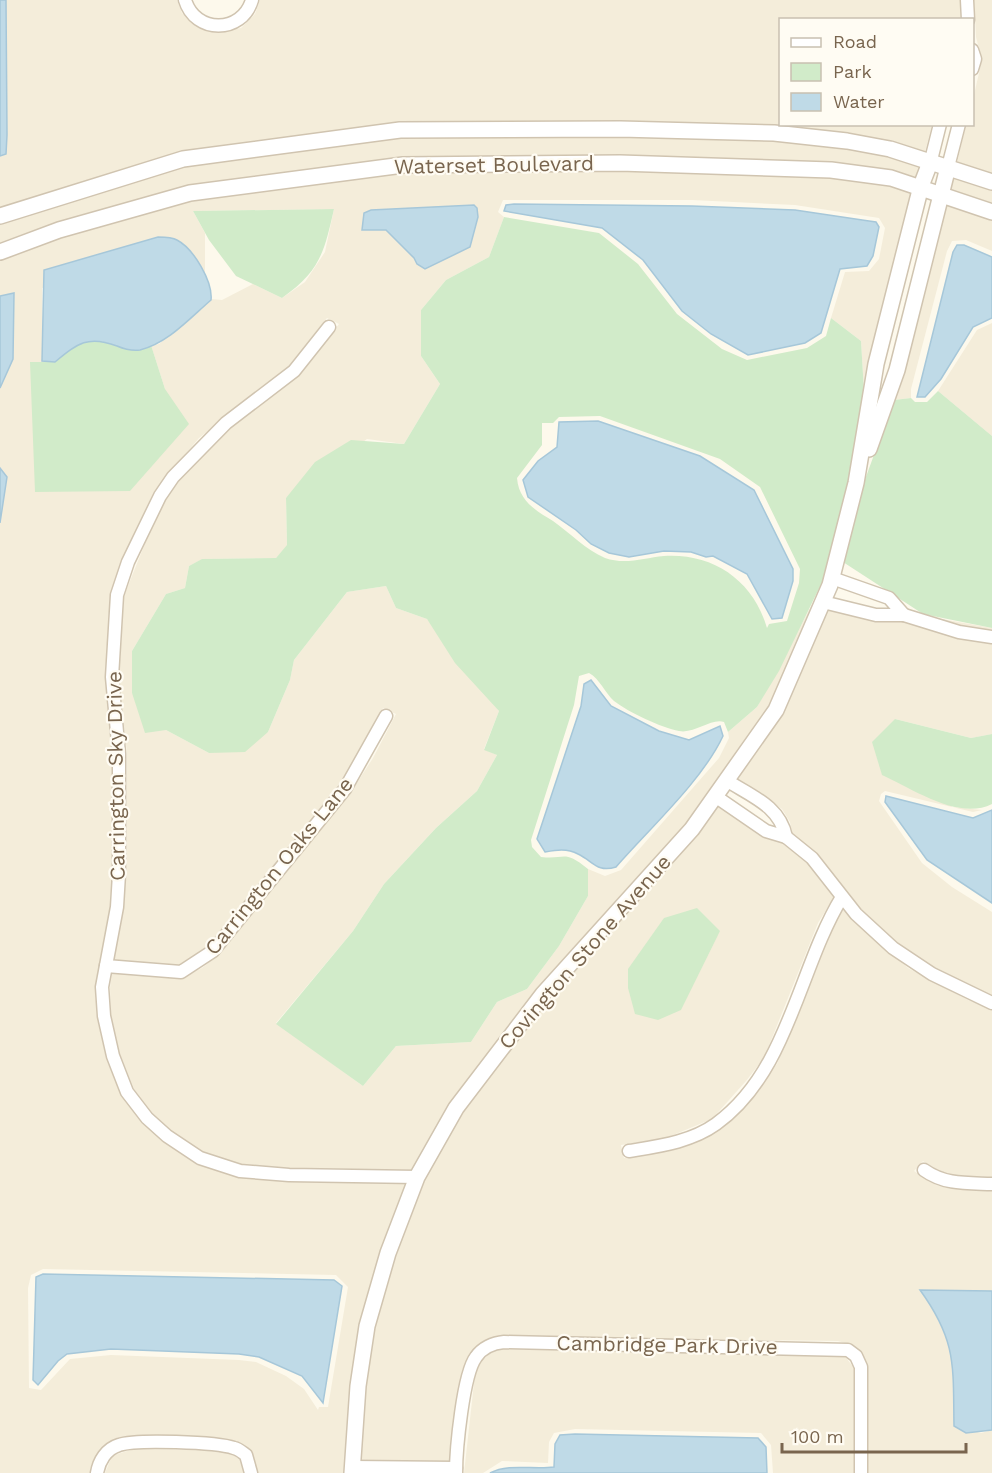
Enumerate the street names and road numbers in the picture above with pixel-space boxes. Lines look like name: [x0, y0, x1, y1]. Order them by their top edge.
street label: Waterset Boulevard: [394, 150, 594, 179]
street label: Carrington Sky Drive: [101, 671, 130, 881]
street label: Carrington Oaks Lane: [199, 772, 358, 960]
street label: Covington Stone Avenue: [493, 849, 676, 1054]
street label: Cambridge Park Drive: [556, 1330, 778, 1359]

